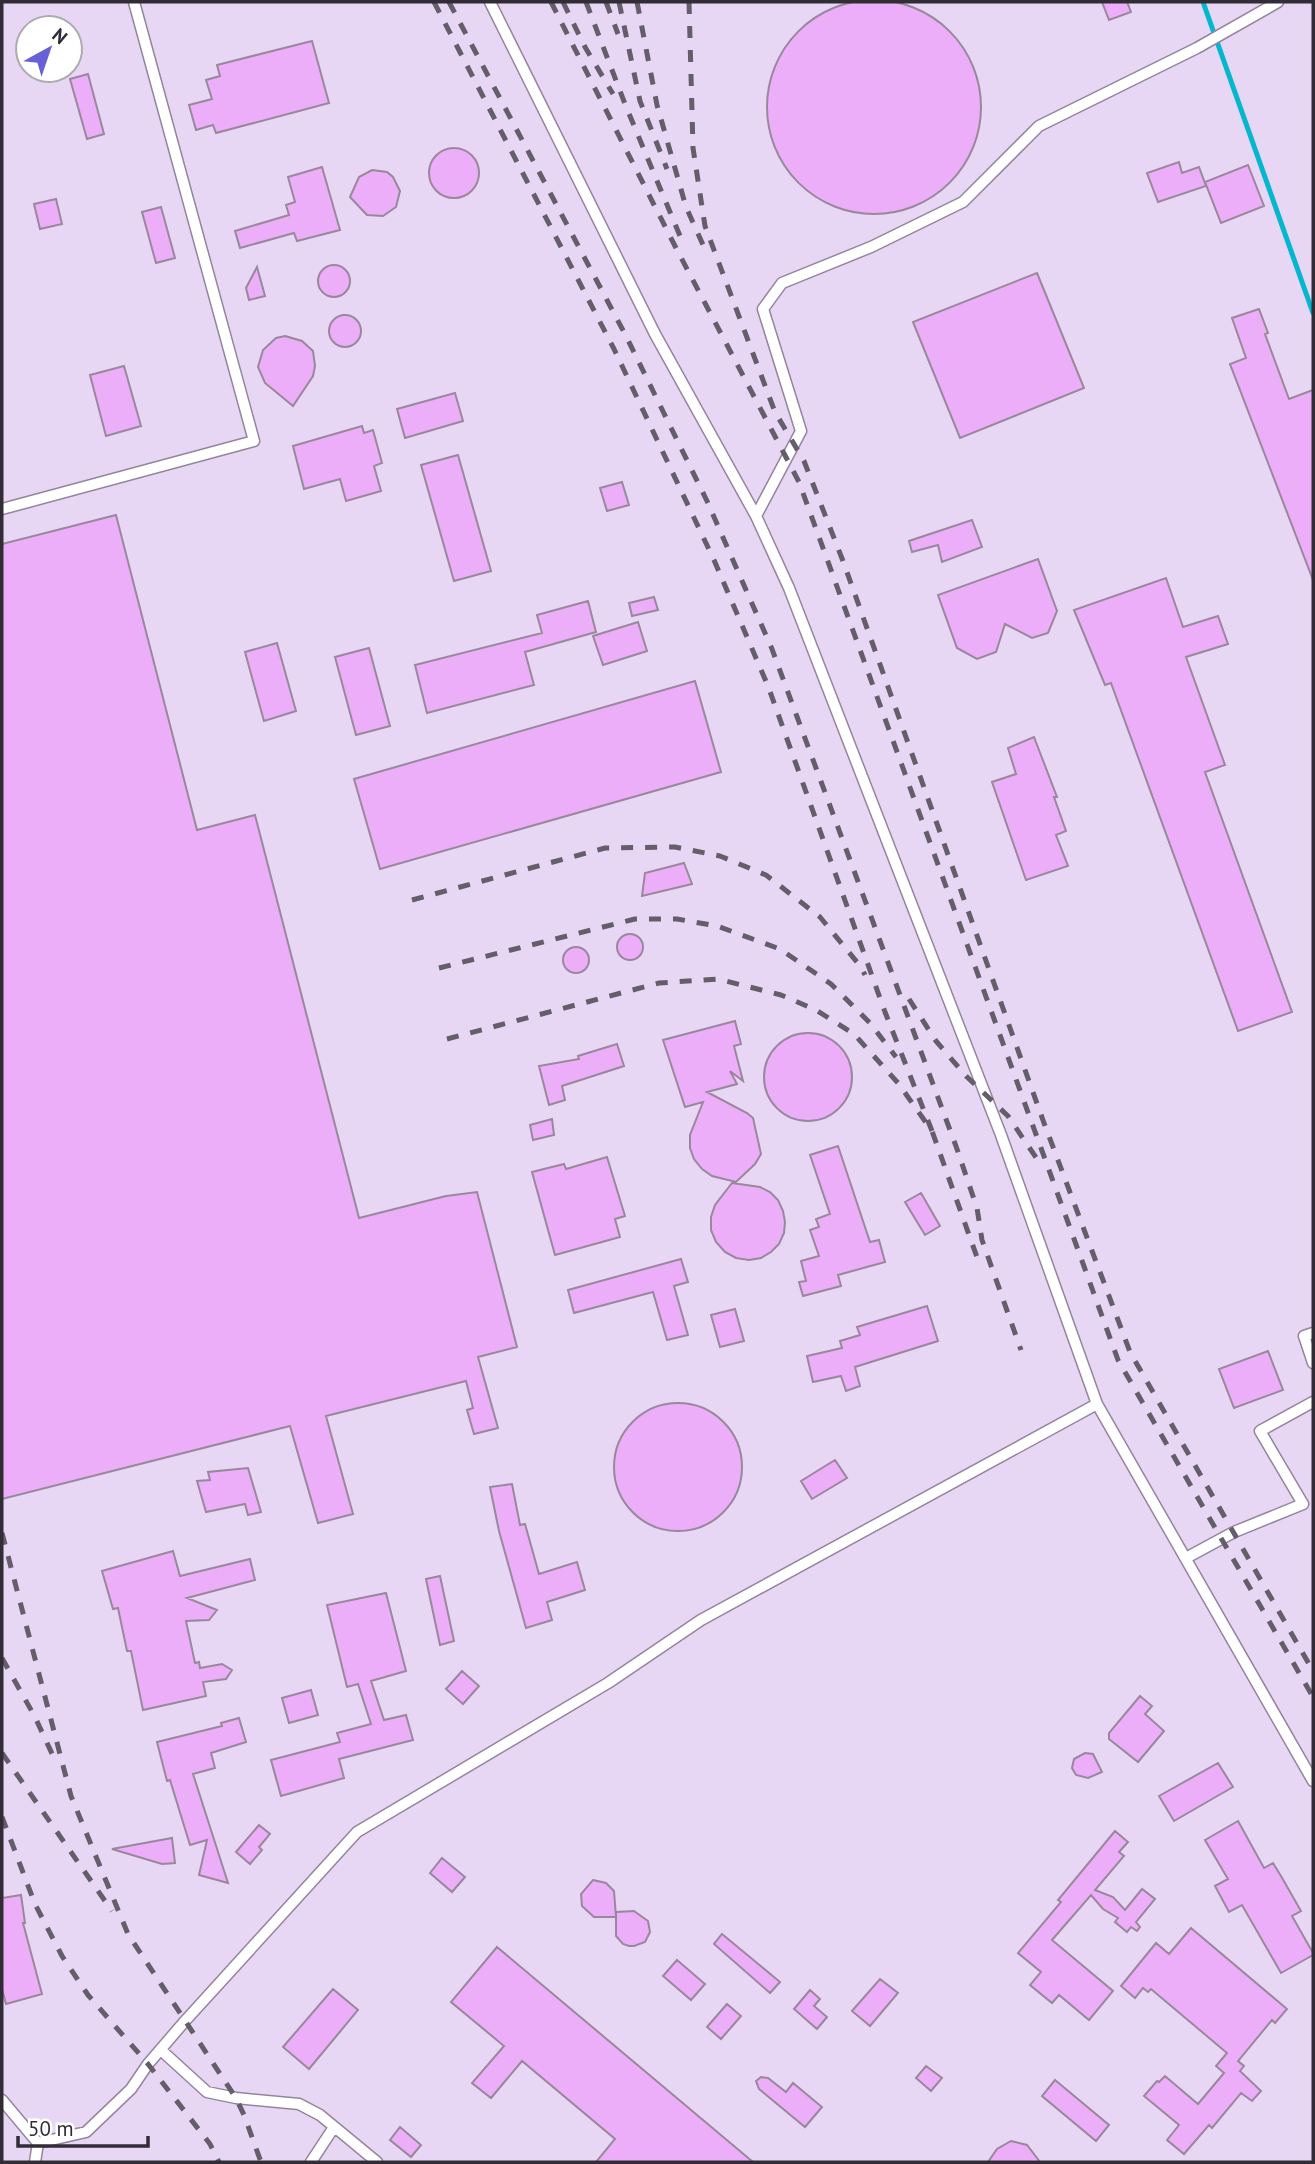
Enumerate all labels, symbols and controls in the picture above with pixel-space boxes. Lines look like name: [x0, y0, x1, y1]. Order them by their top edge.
north arrow: [14, 14, 84, 84]
text: N: [47, 23, 72, 49]
scale bar: [18, 2104, 147, 2148]
text: 50 m: [28, 2115, 74, 2142]

